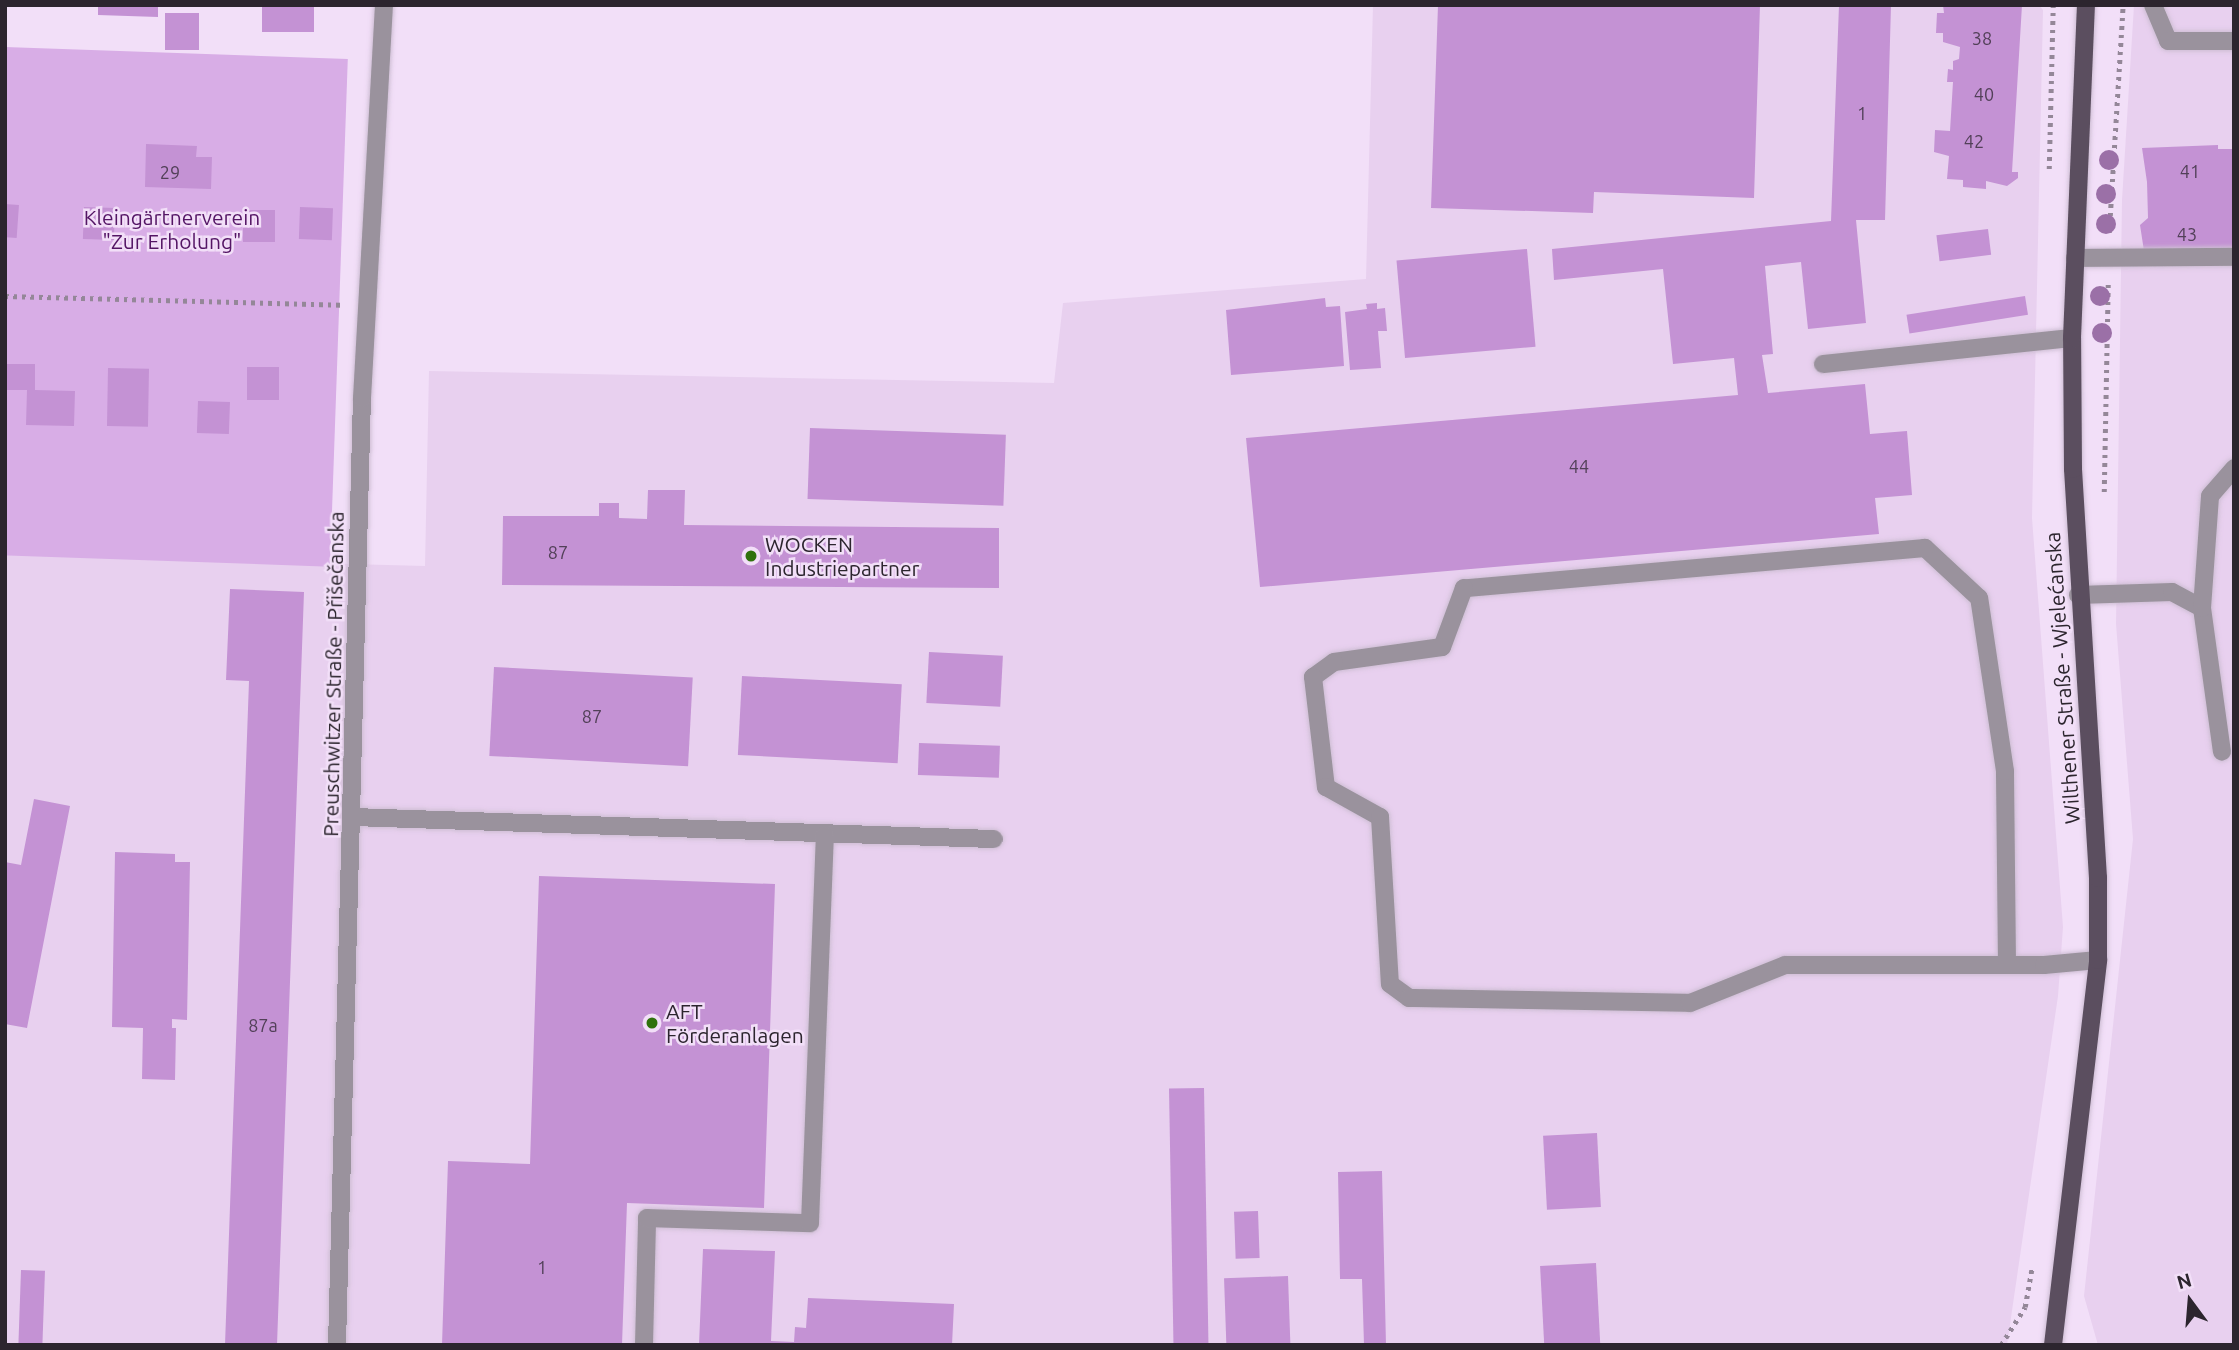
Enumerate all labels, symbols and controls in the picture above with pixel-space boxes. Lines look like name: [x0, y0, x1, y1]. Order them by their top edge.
house number: 38: [1972, 27, 1992, 49]
house number: 40: [1974, 83, 1994, 105]
house number: 1: [1857, 102, 1867, 124]
house number: 42: [1964, 130, 1984, 152]
house number: 41: [2180, 160, 2200, 182]
house number: 29: [160, 161, 180, 183]
park label: Kleingärtnerverein "Zur Erholung": [84, 204, 260, 254]
house number: 43: [2177, 223, 2197, 245]
house number: 44: [1569, 455, 1589, 477]
street label: Preuschwitzer Straße - Přišečanska: [318, 511, 348, 837]
place label: WOCKEN Industriepartner: [765, 531, 919, 581]
street label: Wilthener Straße - Wjelećanska: [2039, 531, 2085, 825]
house number: 87: [548, 541, 568, 563]
marker: WOCKEN Industriepartner: [743, 548, 759, 564]
house number: 87: [582, 705, 602, 727]
place label: AFT Förderanlagen: [666, 998, 804, 1048]
house number: 87a: [248, 1014, 278, 1036]
marker: AFT Förderanlagen: [644, 1015, 660, 1031]
house number: 1: [537, 1256, 547, 1278]
north arrow: [2155, 1266, 2225, 1336]
text: N: [2174, 1268, 2194, 1293]

